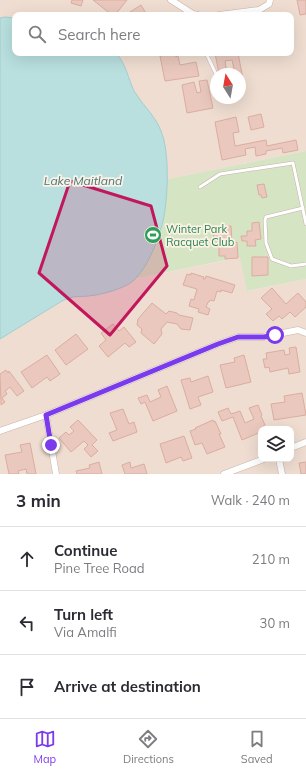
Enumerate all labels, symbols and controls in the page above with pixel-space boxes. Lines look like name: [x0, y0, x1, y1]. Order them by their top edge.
search box: [12, 12, 294, 56]
icon: search: [26, 23, 48, 45]
text: Search here: [58, 25, 140, 44]
north arrow: [210, 68, 246, 104]
water label: Lake Maitland: [44, 173, 123, 188]
place label: Winter Park Racquet Club: [166, 222, 235, 249]
sports icon: Winter Park Racquet Club: [143, 225, 163, 245]
route start: [266, 326, 284, 344]
map controls: [258, 426, 294, 462]
button: layers: [258, 426, 294, 462]
route end: [42, 436, 60, 454]
text: 3 min: [16, 490, 61, 511]
text: Walk · 240 m: [211, 492, 290, 508]
text: Continue: [54, 541, 117, 560]
icon: ahead: [16, 548, 38, 570]
text: 210 m: [252, 551, 290, 567]
text: Pine Tree Road: [54, 560, 145, 576]
text: Turn left: [54, 605, 113, 624]
icon: left: [16, 612, 38, 634]
text: 30 m: [260, 615, 290, 631]
text: Via Amalfi: [54, 624, 117, 640]
icon: arrive: [16, 676, 38, 698]
text: Arrive at destination: [54, 677, 201, 696]
tab: Map: [33, 728, 56, 766]
tab: Directions: [123, 728, 174, 766]
tab: Saved: [241, 728, 273, 766]

